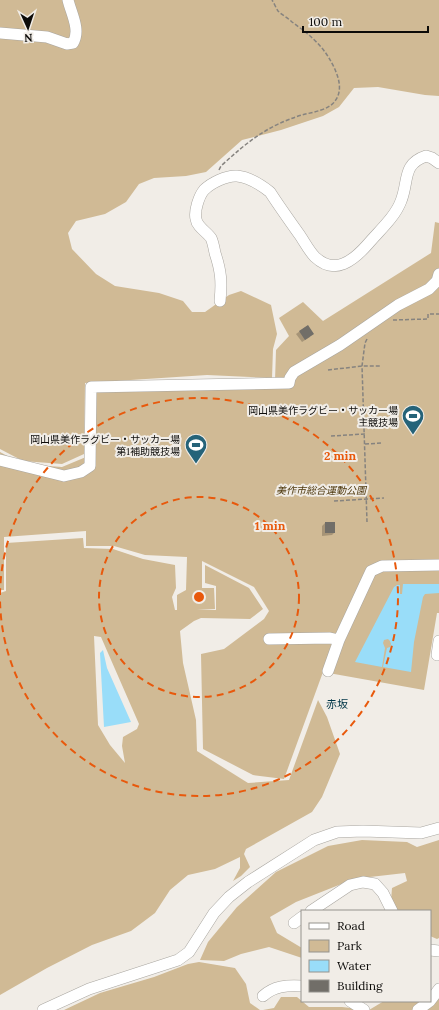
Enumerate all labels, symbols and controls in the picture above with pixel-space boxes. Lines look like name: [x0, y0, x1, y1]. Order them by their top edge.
north arrow: [8, 8, 48, 48]
scale bar: [303, 8, 428, 34]
text: 100 m: [309, 14, 342, 29]
text: N: [23, 31, 33, 45]
sports icon: 岡山県美作ラグビー・サッカー場 主競技場: [400, 403, 426, 436]
place label: 岡山県美作ラグビー・サッカー場 主競技場: [248, 404, 398, 429]
sports icon: 岡山県美作ラグビー・サッカー場 第1補助競技場: [183, 432, 209, 465]
place label: 岡山県美作ラグビー・サッカー場 第1補助競技場: [30, 433, 180, 458]
text: 2 min: [324, 448, 356, 463]
park label: 美作市総合運動公園: [276, 484, 368, 497]
text: 1 min: [255, 518, 286, 533]
centre of rings: [192, 590, 206, 604]
district label: 赤坂: [326, 697, 348, 711]
legend: [301, 910, 431, 1002]
text: Road: [337, 918, 365, 933]
text: Park: [337, 938, 363, 953]
text: Water: [337, 958, 372, 973]
text: Building: [337, 978, 383, 993]

